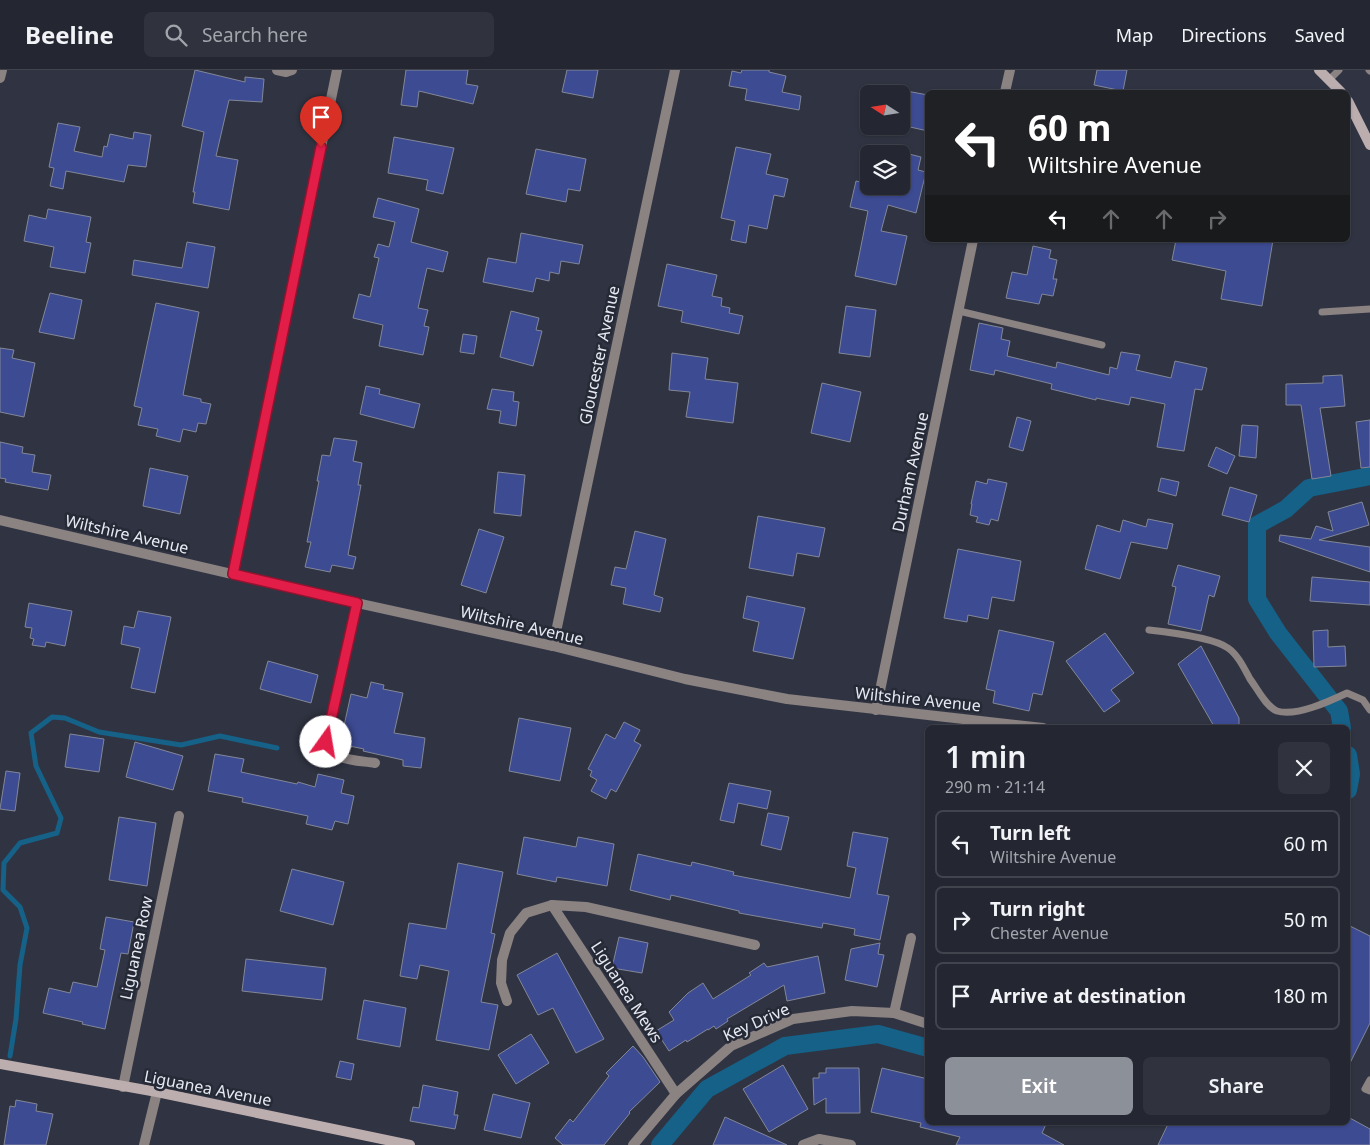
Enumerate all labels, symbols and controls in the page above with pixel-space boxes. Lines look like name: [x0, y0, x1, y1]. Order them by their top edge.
search box: [144, 12, 494, 57]
text: Beeline: [25, 18, 114, 51]
icon: search: [162, 21, 190, 49]
text: Search here: [202, 22, 308, 48]
text: Map: [1116, 23, 1153, 47]
text: Directions: [1181, 23, 1267, 47]
text: Saved: [1295, 23, 1345, 47]
north arrow: [860, 85, 910, 135]
map controls: [860, 85, 910, 195]
pin: [300, 96, 342, 147]
icon: arrive: [307, 103, 335, 131]
text: 60 m: [1028, 104, 1111, 151]
icon: left: [945, 110, 1010, 175]
button: layers: [860, 145, 910, 195]
text: Wiltshire Avenue: [1028, 149, 1202, 179]
icon: left: [1044, 205, 1072, 233]
icon: ahead: [1097, 205, 1125, 233]
icon: ahead: [1150, 205, 1178, 233]
icon: right: [1203, 205, 1231, 233]
street label: Gloucester Avenue: [574, 284, 624, 426]
street label: Durham Avenue: [887, 410, 933, 534]
street label: Wiltshire Avenue: [63, 509, 191, 559]
street label: Wiltshire Avenue: [458, 600, 586, 650]
street label: Wiltshire Avenue: [854, 681, 982, 717]
position arrow: [299, 715, 351, 767]
text: 1 min: [945, 736, 1026, 777]
button: close: [1278, 742, 1330, 794]
text: 290 m · 21:14: [945, 776, 1045, 798]
text: Turn left: [990, 820, 1071, 846]
icon: left: [947, 830, 975, 858]
text: 60 m: [1284, 831, 1328, 857]
text: Wiltshire Avenue: [990, 846, 1116, 868]
street label: Liguanea Row: [114, 894, 158, 1002]
text: Turn right: [990, 896, 1085, 922]
icon: right: [947, 906, 975, 934]
text: 50 m: [1284, 907, 1328, 933]
text: Chester Avenue: [990, 922, 1108, 944]
street label: Liguanea Mews: [586, 937, 668, 1047]
icon: arrive: [947, 982, 975, 1010]
text: Arrive at destination: [990, 983, 1186, 1009]
text: 180 m: [1273, 983, 1328, 1009]
street label: Key Drive: [719, 998, 793, 1046]
button: Exit: [945, 1057, 1133, 1115]
button: Share: [1143, 1057, 1330, 1115]
street label: Liguanea Avenue: [142, 1065, 274, 1111]

